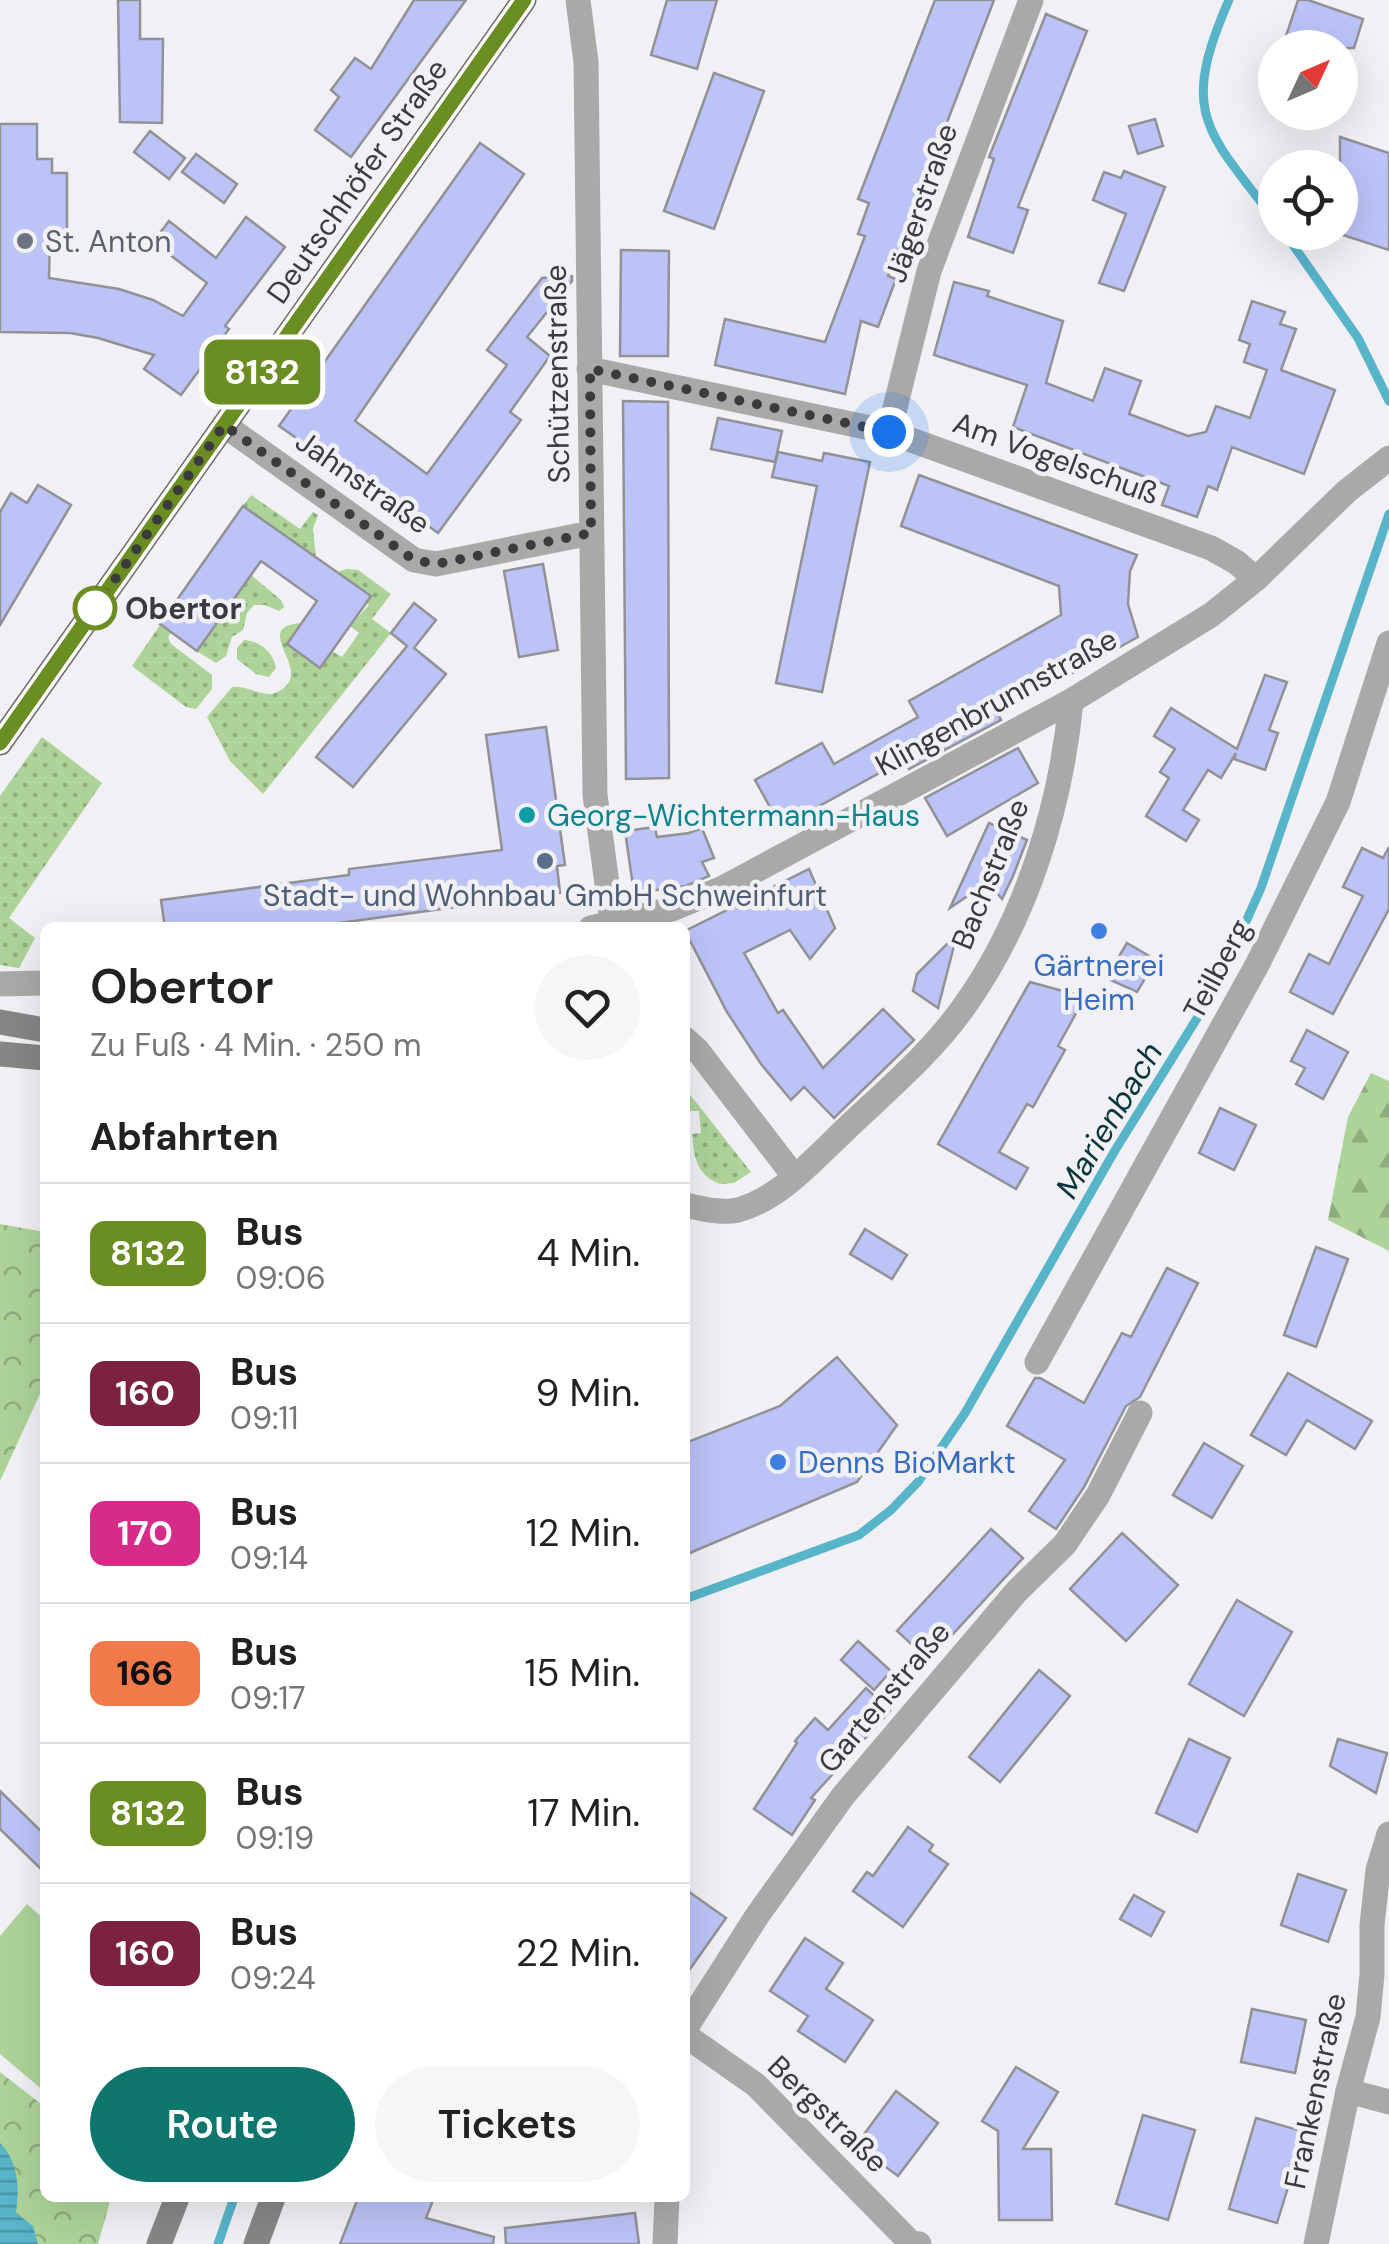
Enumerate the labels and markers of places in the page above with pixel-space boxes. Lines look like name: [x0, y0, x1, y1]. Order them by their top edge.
place label: St. Anton: [45, 222, 172, 261]
marker: St. Anton: [14, 230, 36, 252]
marker: Obertor: [74, 587, 116, 629]
place label: Obertor: [125, 589, 242, 628]
place label: Georg-Wichtermann-Haus: [547, 796, 920, 835]
marker: Georg-Wichtermann-Haus: [516, 804, 538, 826]
marker: Stadt- und Wohnbau GmbH Schweinfurt: [534, 850, 556, 872]
place label: Stadt- und Wohnbau GmbH Schweinfurt: [263, 876, 827, 915]
marker: Gärtnerei Heim: [1088, 920, 1110, 942]
place label: Gärtnerei Heim: [1034, 946, 1164, 1019]
place label: Denns BioMarkt: [798, 1443, 1016, 1482]
marker: Denns BioMarkt: [767, 1451, 789, 1473]

